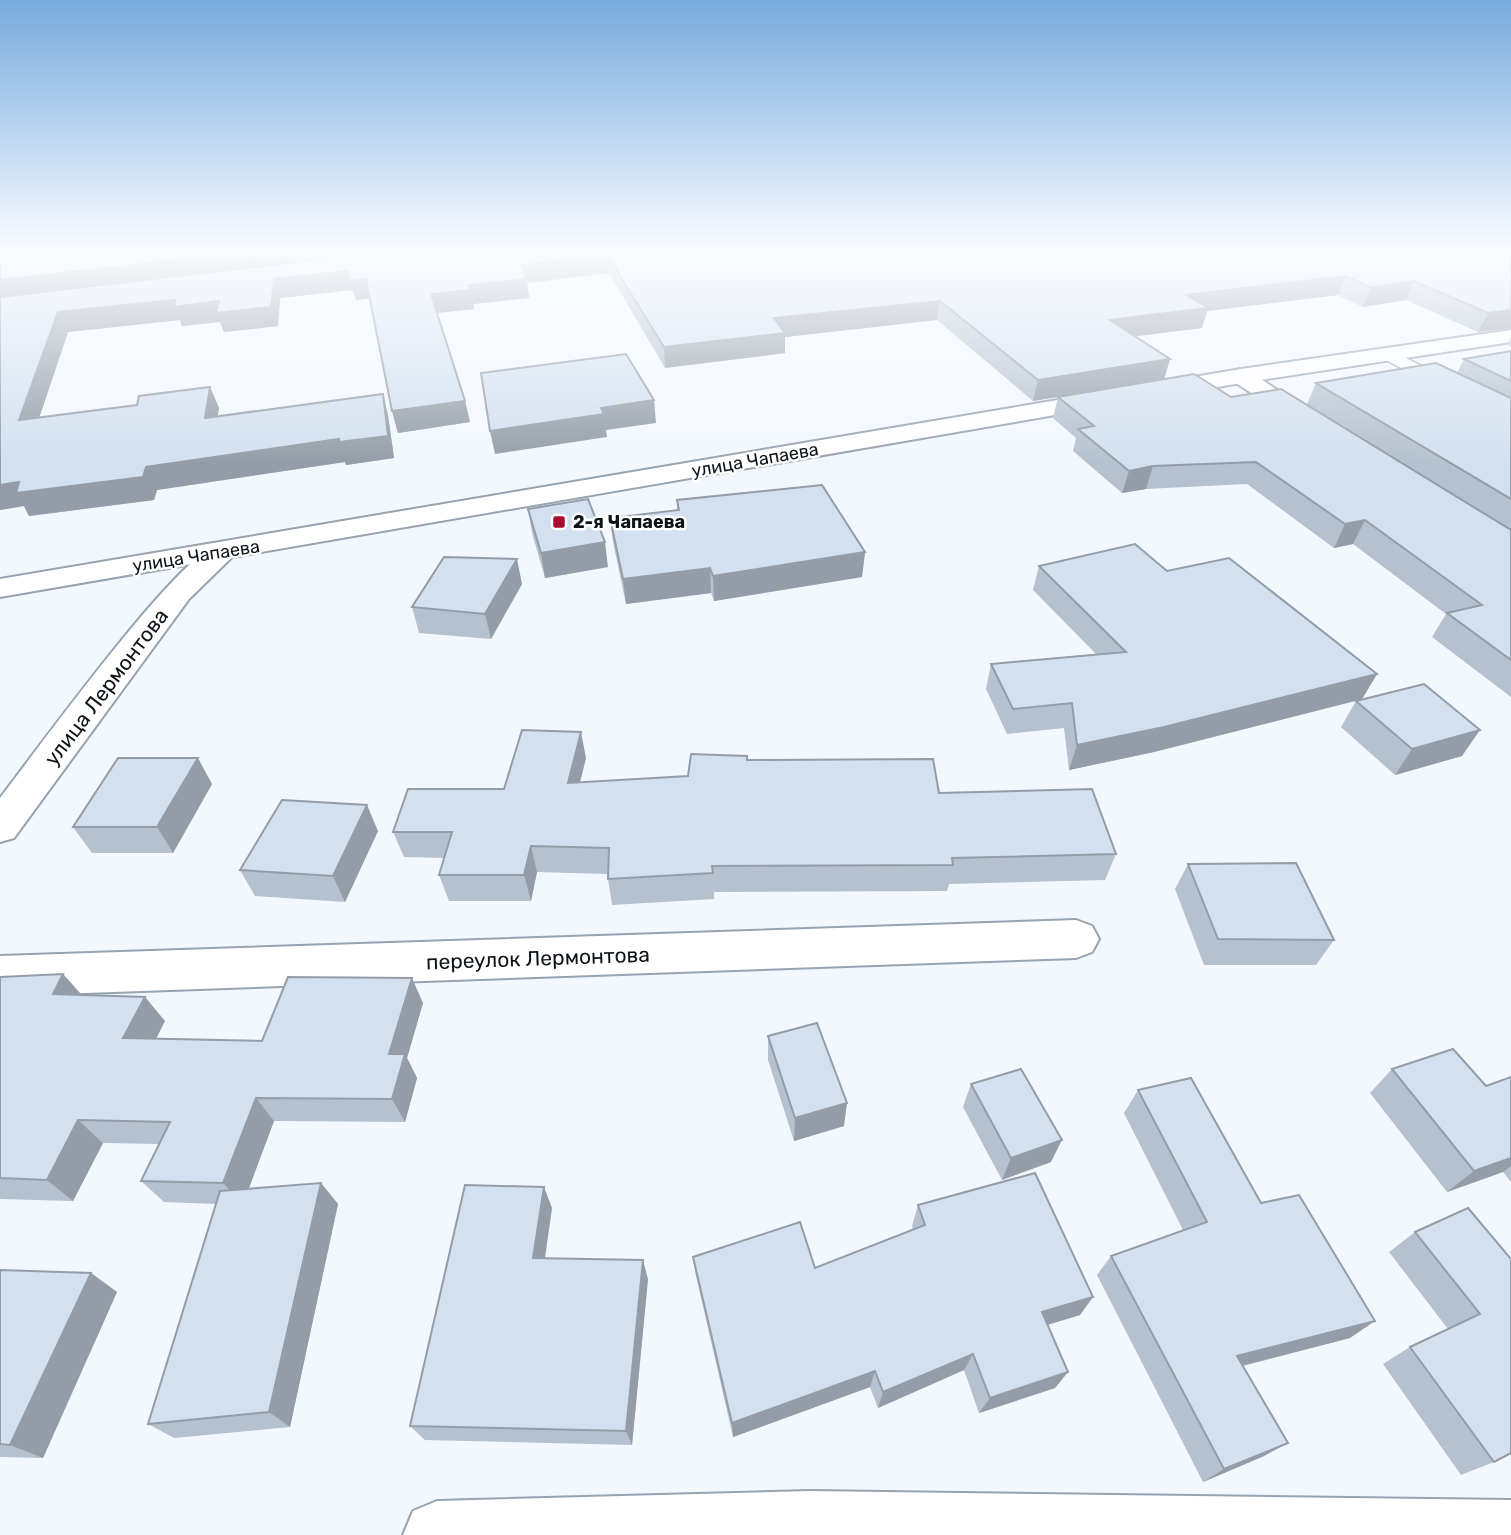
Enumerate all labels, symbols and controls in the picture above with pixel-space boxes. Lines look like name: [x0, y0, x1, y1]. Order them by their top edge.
street label: улица Чапаева: [690, 438, 820, 482]
place label: 2-я Чапаева: [573, 511, 685, 533]
marker: 2-я Чапаева: [551, 514, 567, 530]
street label: улица Чапаева: [131, 535, 261, 577]
street label: улица Лермонтова: [39, 604, 173, 770]
street label: переулок Лермонтова: [426, 942, 650, 974]

